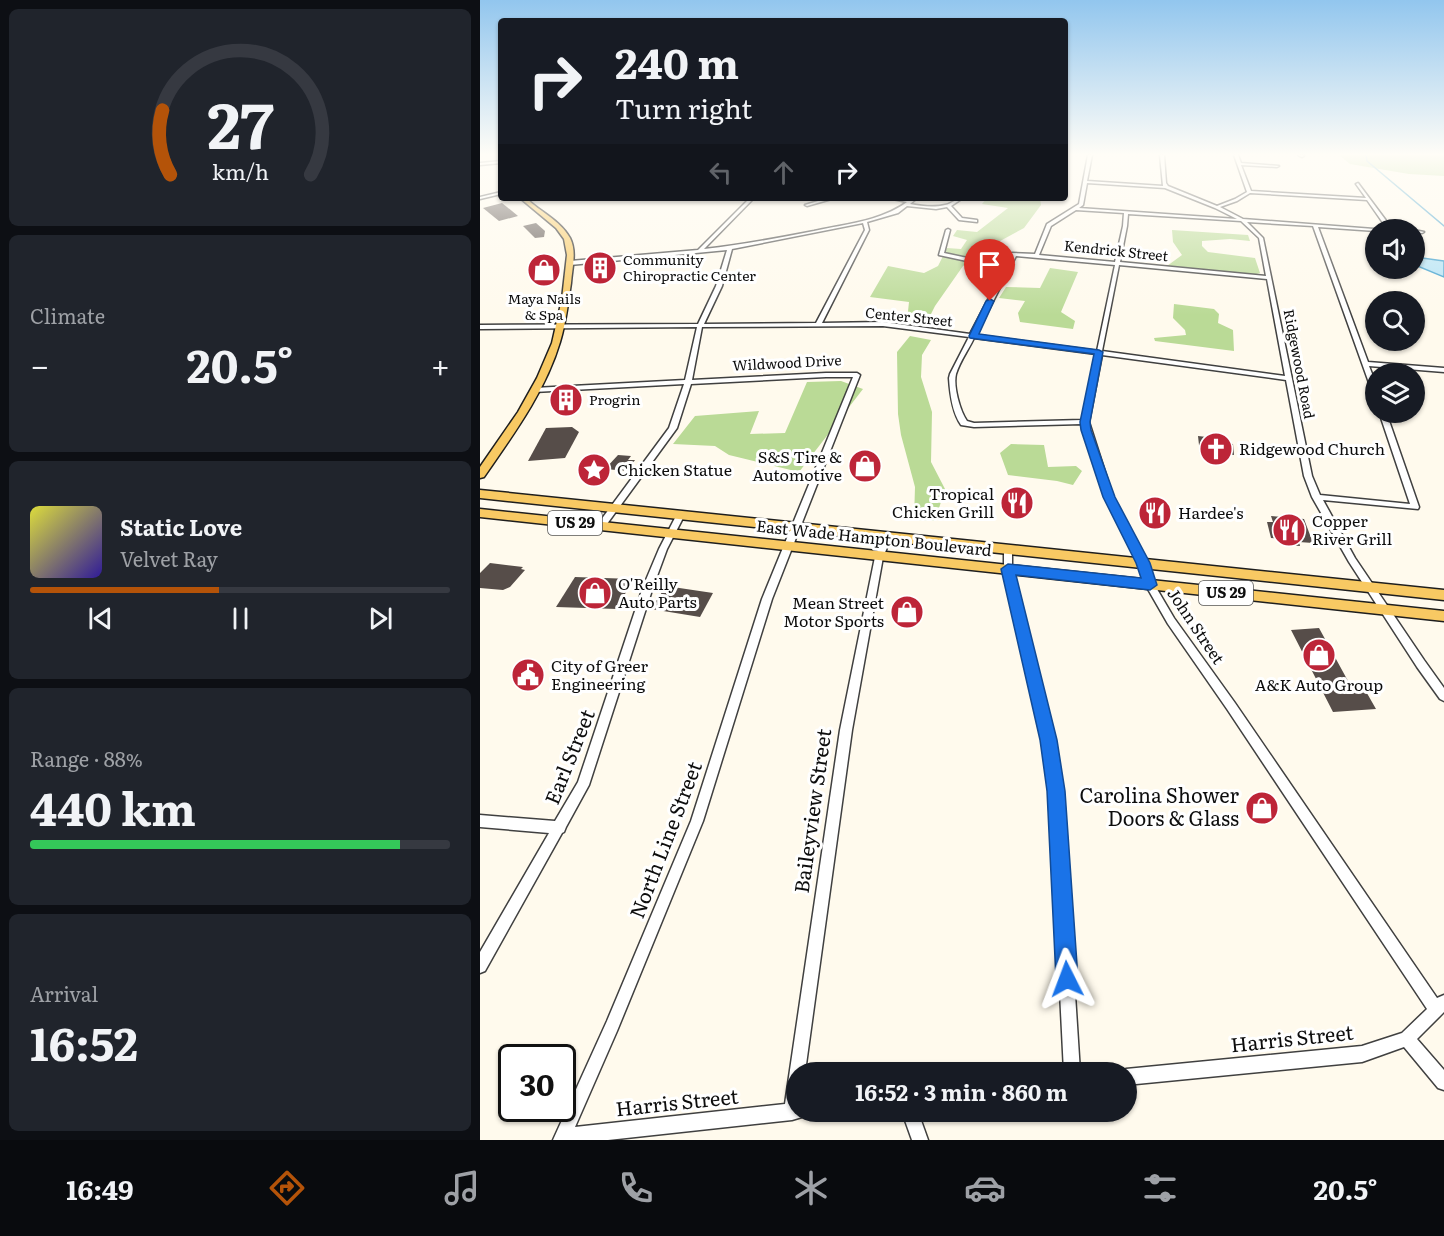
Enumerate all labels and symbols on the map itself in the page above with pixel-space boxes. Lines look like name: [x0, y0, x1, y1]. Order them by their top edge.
street label: Kendrick Street: [1063, 235, 1170, 265]
pin: [964, 239, 1015, 301]
place label: Community Chiropractic Center: [623, 249, 756, 285]
building icon: Community Chiropractic Center: [582, 250, 618, 286]
shop icon: Maya Nails & Spa: [526, 252, 562, 288]
place label: Maya Nails & Spa: [508, 288, 580, 324]
street label: Center Street: [864, 301, 954, 331]
street label: Ridgewood Road: [1280, 307, 1321, 421]
street label: Wildwood Drive: [732, 349, 842, 375]
building icon: Progrin: [548, 382, 584, 418]
place label: Progrin: [589, 389, 640, 409]
church icon: Ridgewood Church: [1198, 431, 1234, 467]
place label: Ridgewood Church: [1239, 436, 1385, 460]
place label: S&S Tire & Automotive: [752, 444, 842, 486]
shop icon: S&S Tire & Automotive: [847, 448, 883, 484]
place icon: Chicken Statue: [576, 452, 612, 488]
place label: Chicken Statue: [617, 457, 732, 481]
place label: Tropical Chicken Grill: [892, 481, 994, 523]
restaurant icon: Tropical Chicken Grill: [999, 485, 1035, 521]
restaurant icon: Hardee's: [1137, 495, 1173, 531]
place label: Hardee's: [1178, 500, 1244, 524]
place label: Copper River Grill: [1312, 508, 1392, 550]
road number: US 29: [548, 511, 602, 535]
restaurant icon: Copper River Grill: [1271, 512, 1307, 548]
street label: East Wade Hampton Boulevard: [755, 513, 993, 561]
place label: O'Reilly Auto Parts: [618, 571, 697, 613]
shop icon: O'Reilly Auto Parts: [577, 575, 613, 611]
road number: US 29: [1199, 581, 1253, 605]
street label: John Street: [1162, 582, 1232, 669]
place label: Mean Street Motor Sports: [783, 590, 885, 632]
shop icon: Mean Street Motor Sports: [889, 594, 925, 630]
shop icon: A&K Auto Group: [1301, 637, 1337, 673]
place label: City of Greer Engineering: [551, 653, 648, 695]
public building icon: City of Greer Engineering: [510, 657, 546, 693]
place label: A&K Auto Group: [1255, 672, 1383, 696]
street label: Earl Street: [535, 704, 601, 808]
street label: Baileyview Street: [785, 727, 837, 895]
street label: North Line Street: [620, 756, 708, 922]
place label: Carolina Shower Doors & Glass: [1079, 779, 1240, 832]
shop icon: Carolina Shower Doors & Glass: [1244, 790, 1280, 826]
position arrow: [1035, 947, 1099, 1011]
street label: Harris Street: [1229, 1016, 1355, 1058]
speed limit sign: 30: [498, 1044, 576, 1122]
street label: Harris Street: [614, 1080, 740, 1122]

